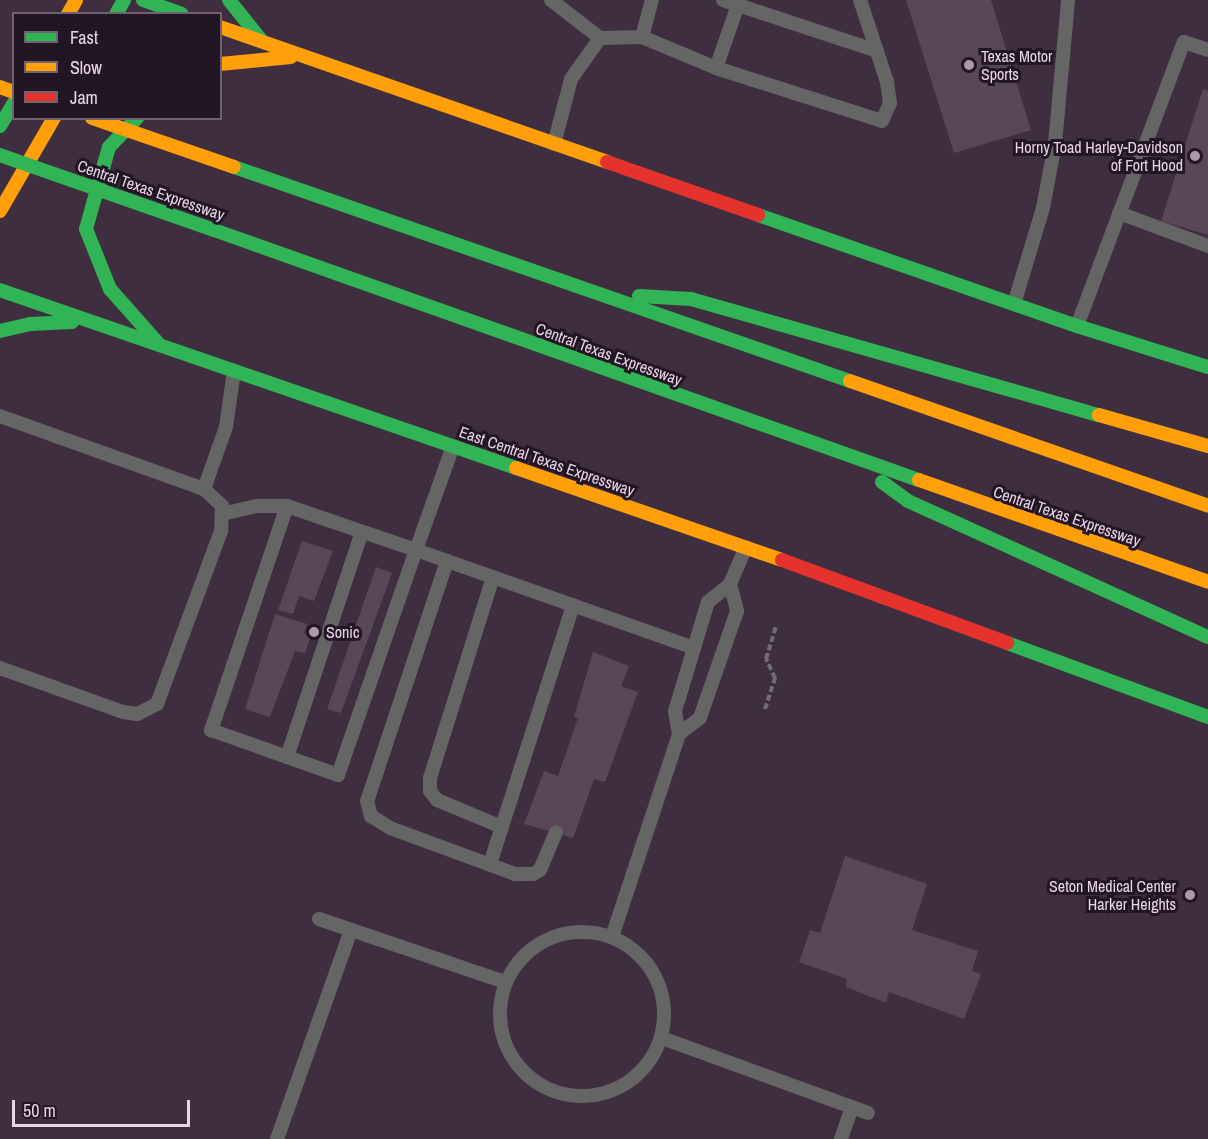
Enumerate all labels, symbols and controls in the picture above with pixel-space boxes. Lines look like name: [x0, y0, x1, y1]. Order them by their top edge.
legend: [12, 12, 222, 120]
text: Fast: [70, 25, 98, 50]
place label: Texas Motor Sports: [981, 46, 1052, 84]
text: Slow: [70, 55, 102, 80]
marker: Texas Motor Sports: [962, 58, 976, 72]
text: Jam: [70, 85, 98, 110]
place label: Horny Toad Harley-Davidson of Fort Hood: [1015, 137, 1183, 175]
marker: Horny Toad Harley-Davidson of Fort Hood: [1188, 149, 1202, 163]
street label: Central Texas Expressway: [75, 156, 227, 224]
street label: Central Texas Expressway: [533, 319, 685, 389]
street label: East Central Texas Expressway: [457, 422, 637, 500]
street label: Central Texas Expressway: [991, 482, 1143, 550]
place label: Sonic: [326, 622, 360, 642]
marker: Sonic: [307, 625, 321, 639]
place label: Seton Medical Center Harker Heights: [1049, 876, 1176, 914]
marker: Seton Medical Center Harker Heights: [1181, 886, 1199, 904]
scale bar: [15, 1088, 194, 1126]
text: 50 m: [23, 1098, 56, 1123]

